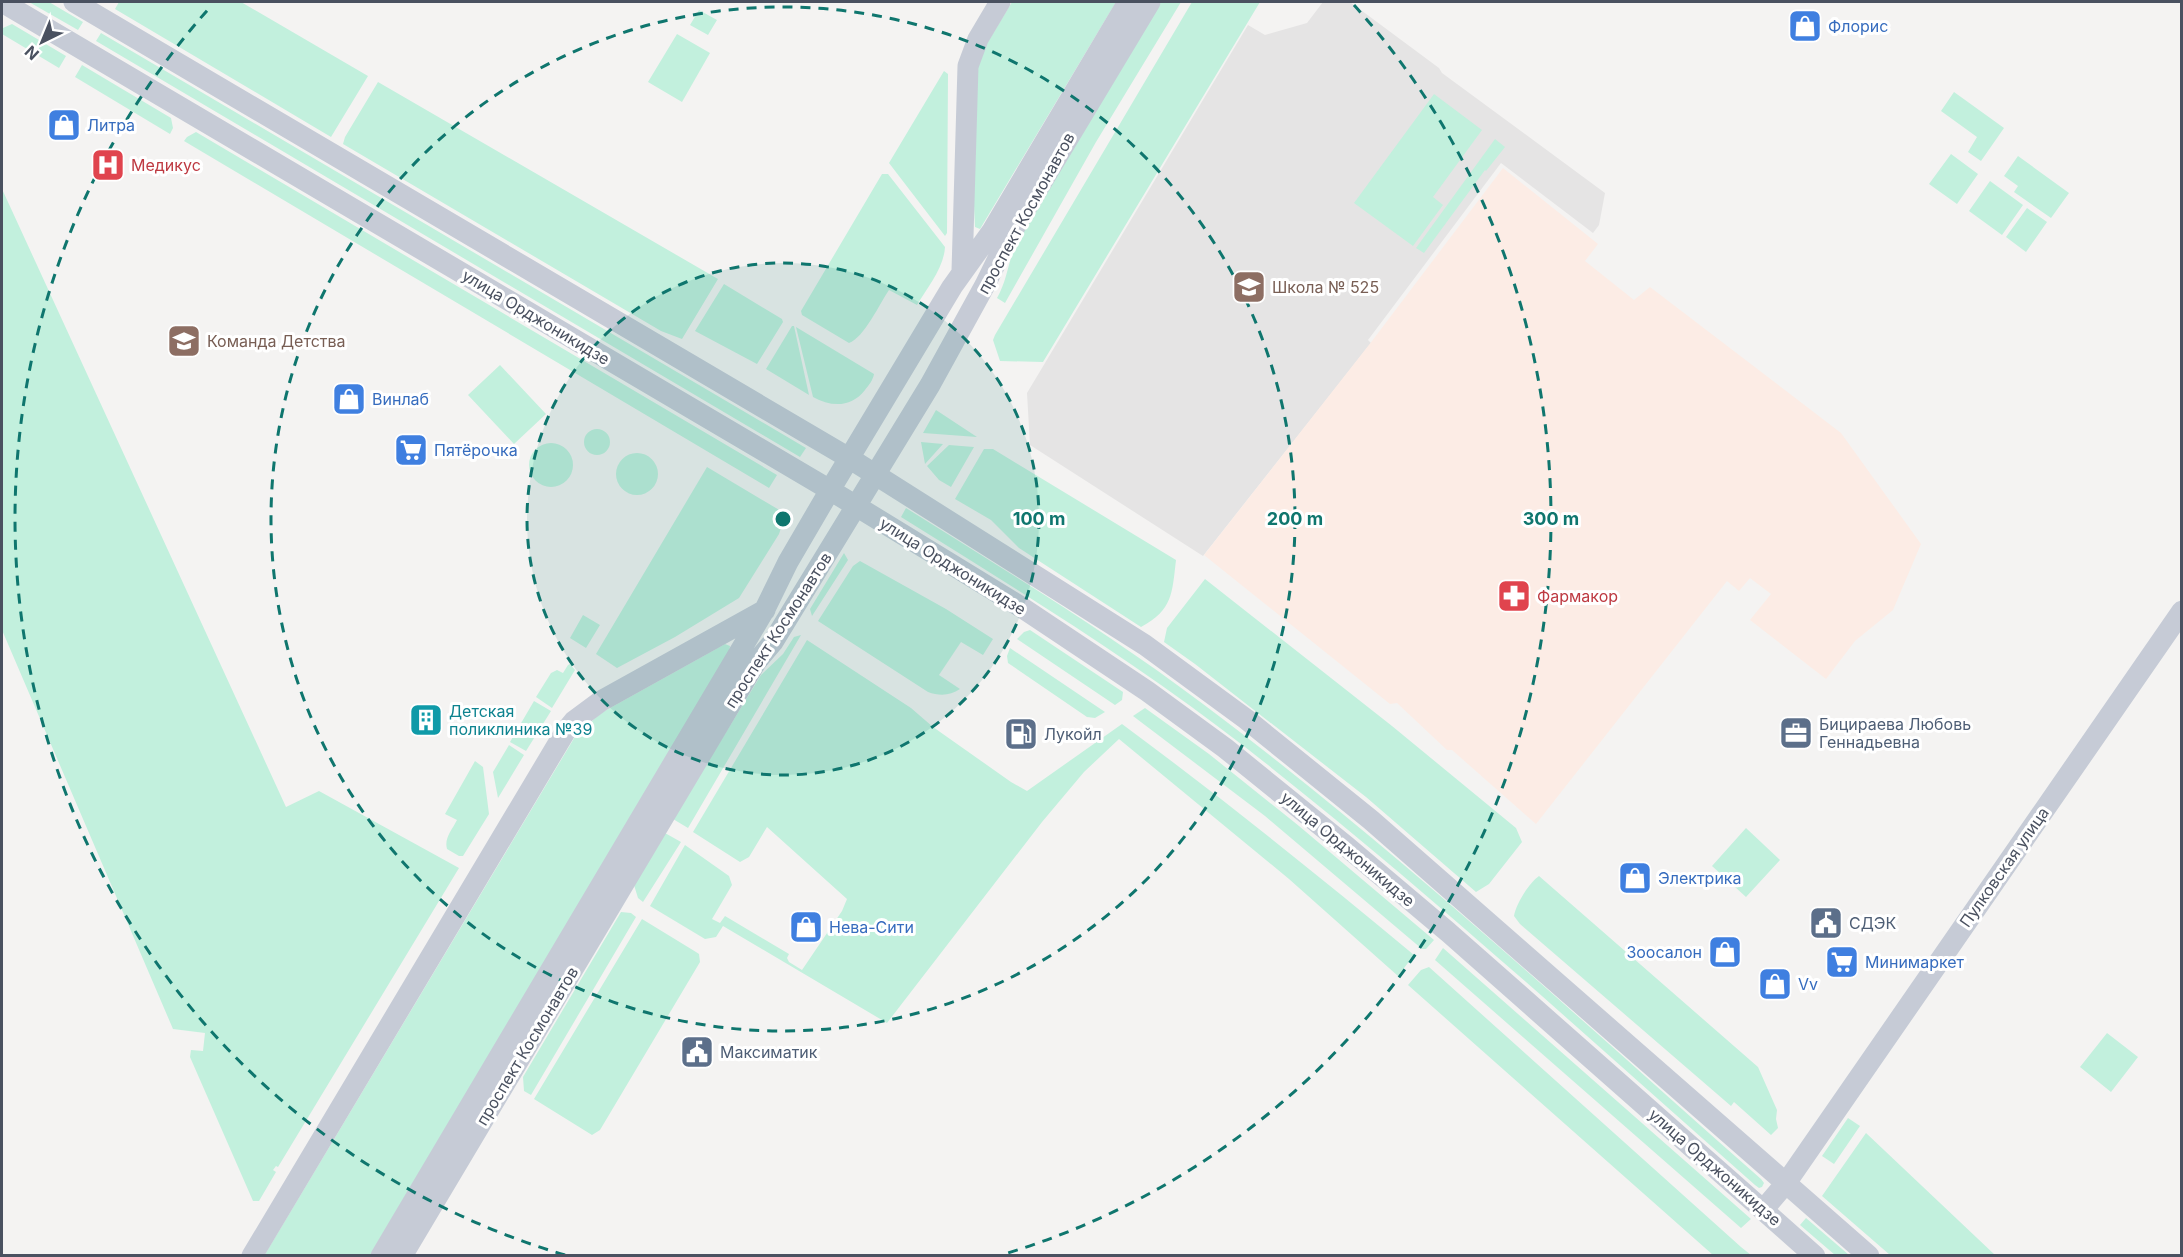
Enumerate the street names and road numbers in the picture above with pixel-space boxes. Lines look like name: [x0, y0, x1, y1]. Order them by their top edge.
street label: проспект Космонавтов: [973, 129, 1079, 297]
street label: улица Орджоникидзе: [459, 265, 613, 369]
street label: улица Орджоникидзе: [876, 513, 1030, 619]
street label: проспект Космонавтов: [720, 548, 836, 712]
street label: улица Орджоникидзе: [1277, 787, 1419, 911]
street label: Пулковская улица: [1955, 803, 2053, 931]
street label: проспект Космонавтов: [472, 963, 582, 1129]
street label: улица Орджоникидзе: [1645, 1104, 1785, 1230]

